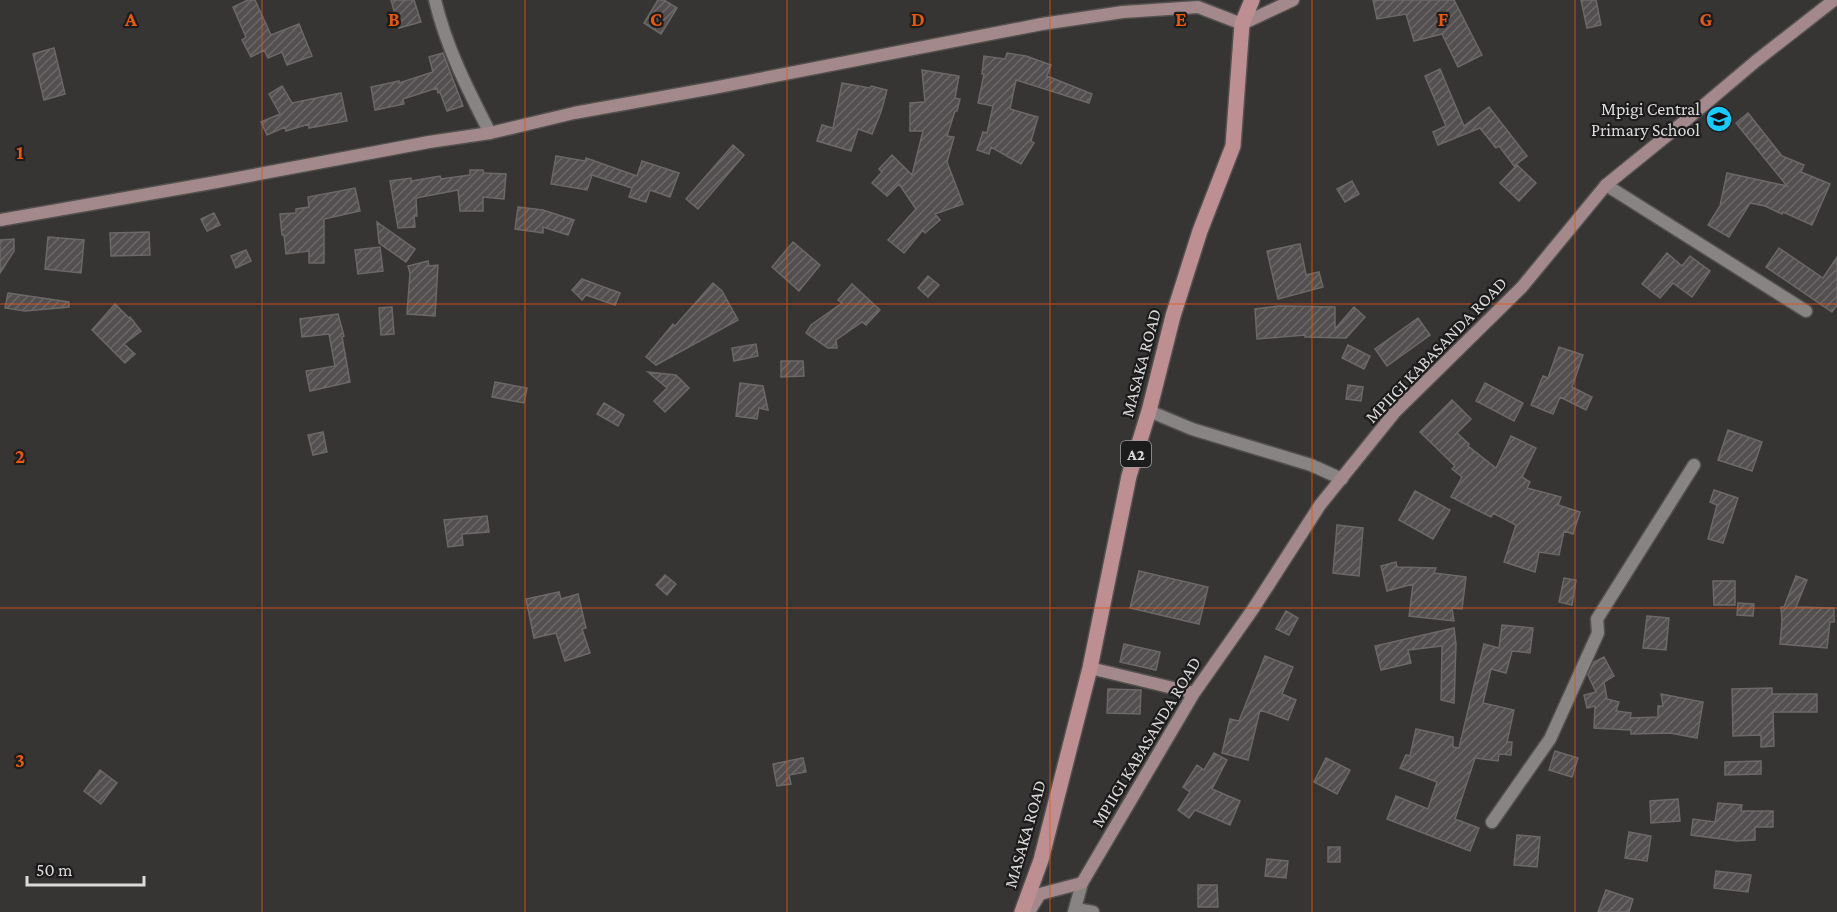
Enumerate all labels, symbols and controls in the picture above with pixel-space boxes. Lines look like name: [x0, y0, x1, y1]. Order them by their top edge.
text: A: [124, 8, 138, 30]
text: B: [388, 8, 400, 30]
text: C: [650, 8, 662, 30]
text: D: [911, 8, 925, 30]
text: E: [1175, 8, 1187, 30]
text: F: [1438, 8, 1449, 30]
text: G: [1700, 8, 1713, 30]
place label: Mpigi Central Primary School: [1591, 99, 1700, 140]
school or university icon: Mpigi Central Primary School: [1704, 104, 1734, 134]
text: 1: [16, 141, 24, 163]
street label: MPIIGI KABASANDA ROAD: [1361, 273, 1511, 427]
street label: MASAKA ROAD: [1117, 307, 1165, 419]
road number: A2: [1121, 441, 1151, 467]
text: 2: [15, 445, 25, 467]
street label: MPIIGI KABASANDA ROAD: [1087, 653, 1205, 831]
text: 3: [15, 749, 25, 771]
street label: MASAKA ROAD: [1000, 778, 1050, 890]
scale bar: [27, 849, 144, 887]
text: 50 m: [36, 860, 73, 880]

